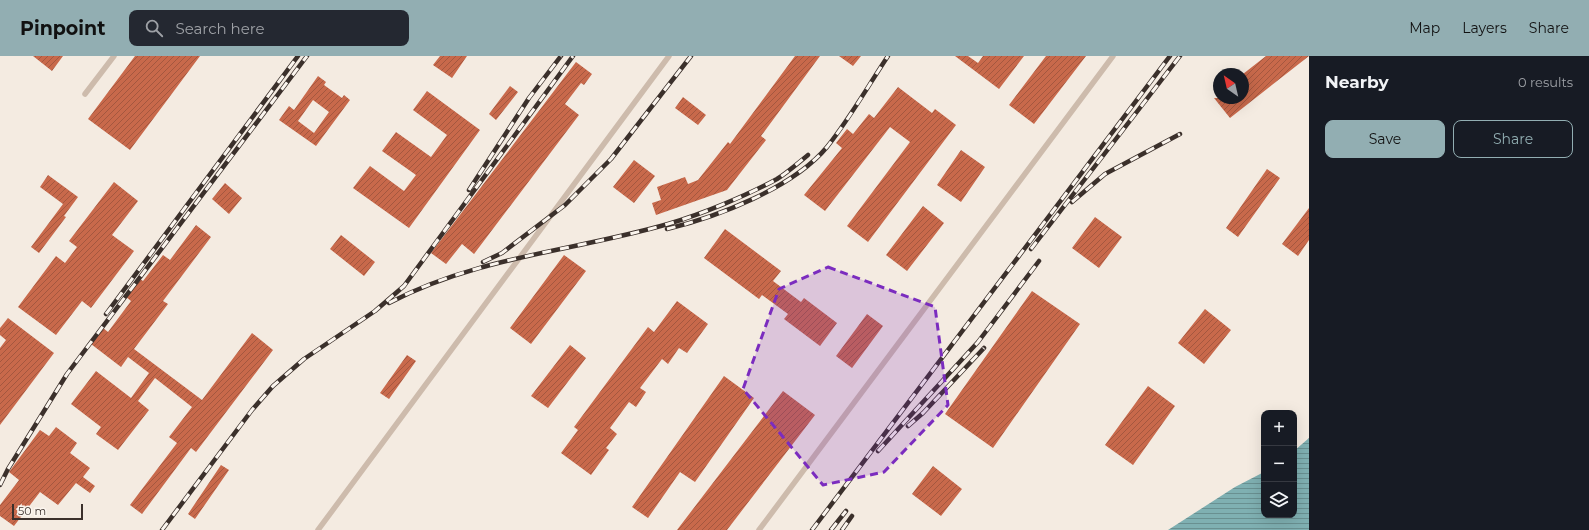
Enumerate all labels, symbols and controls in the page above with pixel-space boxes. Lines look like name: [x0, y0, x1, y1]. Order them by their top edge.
search box: [129, 10, 409, 46]
text: Pinpoint: [20, 17, 105, 40]
icon: search: [143, 17, 165, 39]
text: Search here: [175, 19, 265, 38]
text: Map: [1409, 19, 1440, 37]
text: Layers: [1462, 19, 1507, 37]
text: Share: [1529, 19, 1569, 37]
north arrow: [1213, 68, 1249, 104]
text: Nearby: [1325, 72, 1389, 92]
text: 0 results: [1518, 74, 1573, 90]
button: Save: [1325, 120, 1445, 158]
button: Share: [1453, 120, 1573, 158]
map controls: [1261, 410, 1297, 518]
button: +: [1261, 410, 1297, 446]
button: −: [1261, 446, 1297, 482]
button: layers: [1261, 482, 1297, 518]
scale bar: [12, 502, 83, 521]
text: 50 m: [18, 504, 46, 518]

